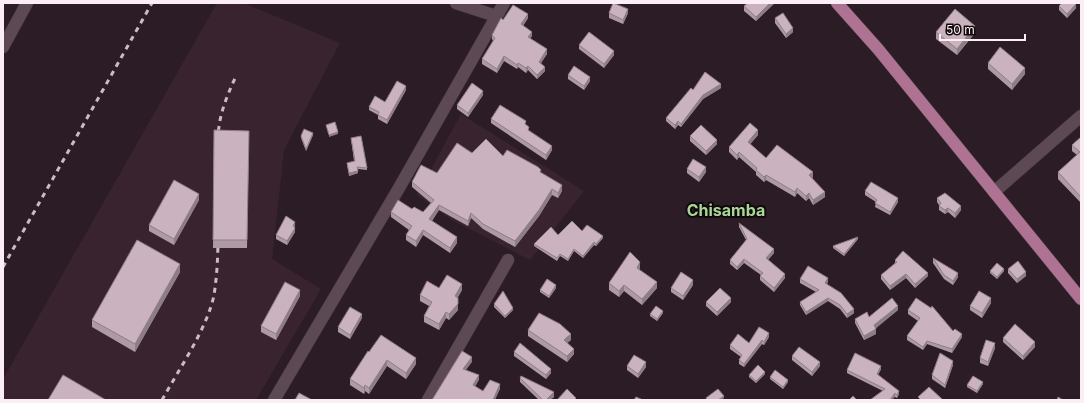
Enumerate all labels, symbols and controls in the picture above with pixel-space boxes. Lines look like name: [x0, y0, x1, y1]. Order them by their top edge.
scale bar: [940, 16, 1025, 42]
text: 50 m: [946, 22, 975, 37]
district label: Chisamba: [687, 200, 765, 220]

